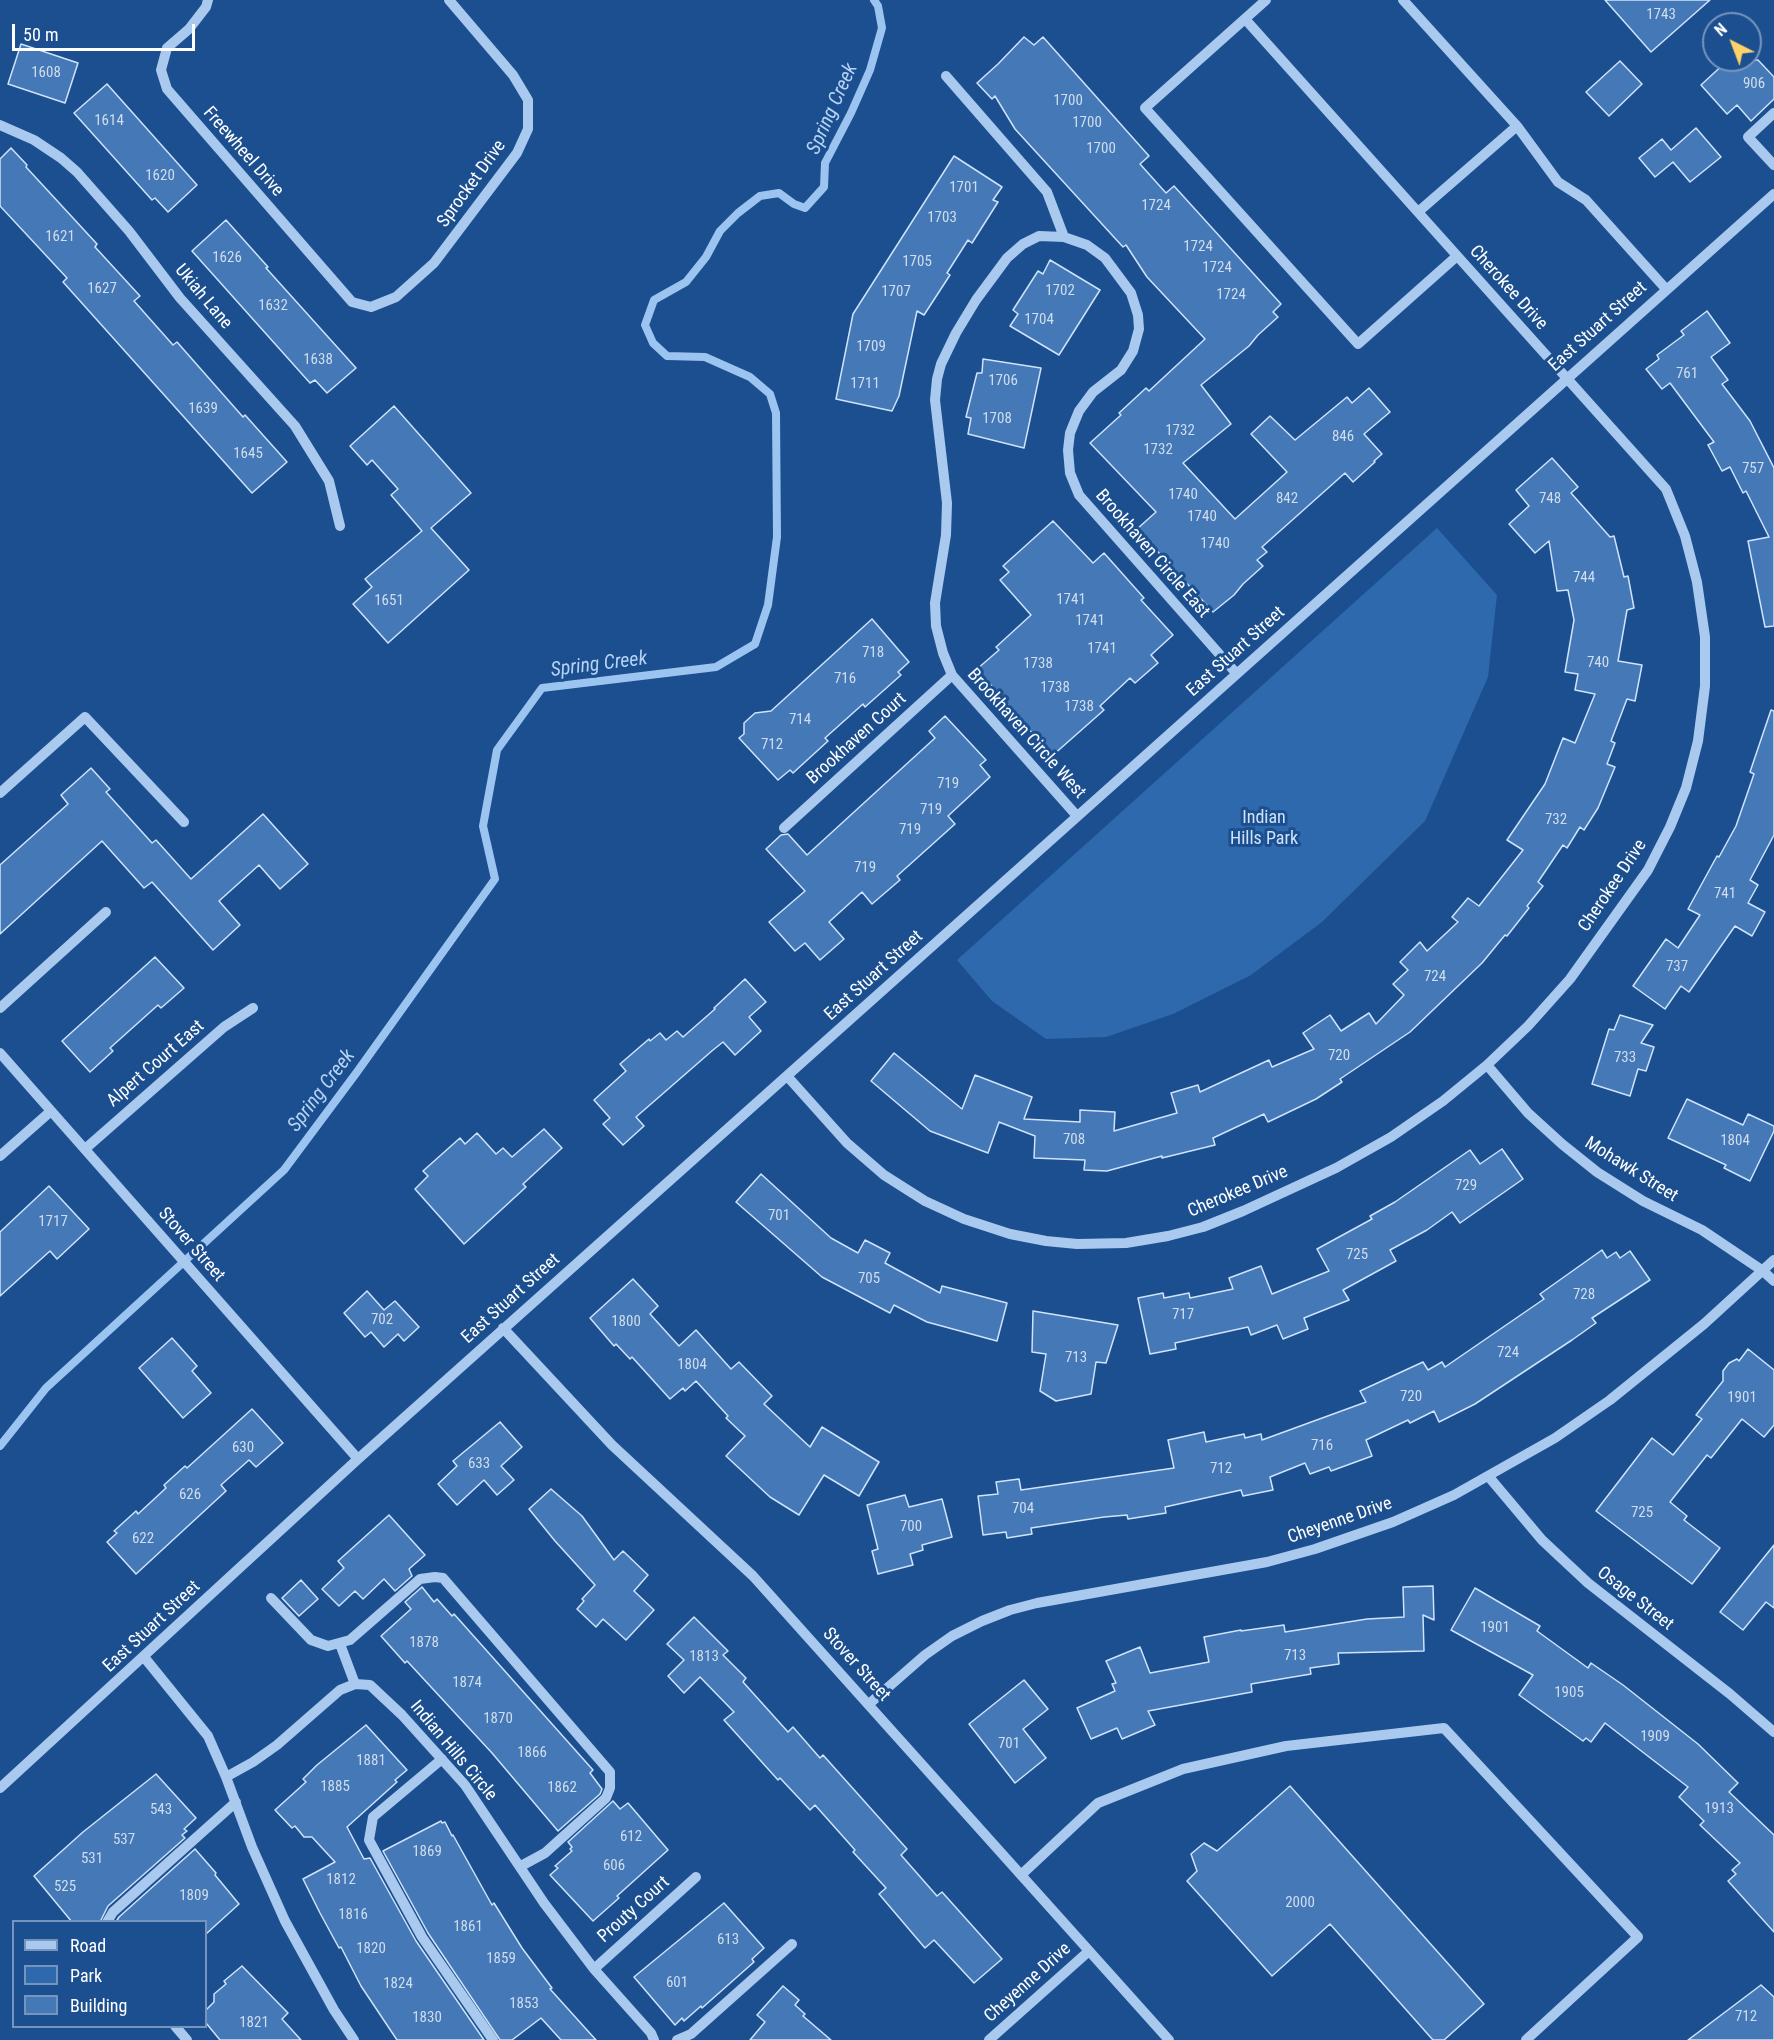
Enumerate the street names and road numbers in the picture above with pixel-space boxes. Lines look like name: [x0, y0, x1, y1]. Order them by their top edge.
street label: Freewheel Drive: [198, 103, 288, 201]
street label: Sprocket Drive: [433, 136, 511, 232]
street label: Cherokee Drive: [1464, 241, 1552, 335]
street label: Ukiah Lane: [170, 260, 236, 334]
street label: East Stuart Street: [1544, 277, 1652, 377]
street label: Brookhaven Circle East: [1090, 485, 1214, 623]
street label: East Stuart Street: [1182, 602, 1290, 702]
street label: Brookhaven Circle West: [962, 665, 1090, 803]
street label: Brookhaven Court: [803, 689, 911, 789]
street label: Cherokee Drive: [1574, 836, 1652, 936]
street label: East Stuart Street: [820, 926, 928, 1026]
street label: Alpert Court East: [103, 1016, 209, 1112]
street label: Mohawk Street: [1580, 1133, 1682, 1207]
street label: Cherokee Drive: [1185, 1161, 1291, 1223]
street label: Stover Street: [153, 1203, 229, 1287]
street label: East Stuart Street: [457, 1249, 565, 1349]
street label: Cheyenne Drive: [1285, 1493, 1395, 1549]
street label: Osage Street: [1592, 1562, 1678, 1636]
street label: East Stuart Street: [99, 1577, 205, 1677]
street label: Stover Street: [817, 1624, 895, 1706]
street label: Indian Hills Circle: [405, 1696, 501, 1806]
street label: Prouty Court: [594, 1872, 674, 1948]
street label: Cheyenne Drive: [980, 1939, 1076, 2027]

